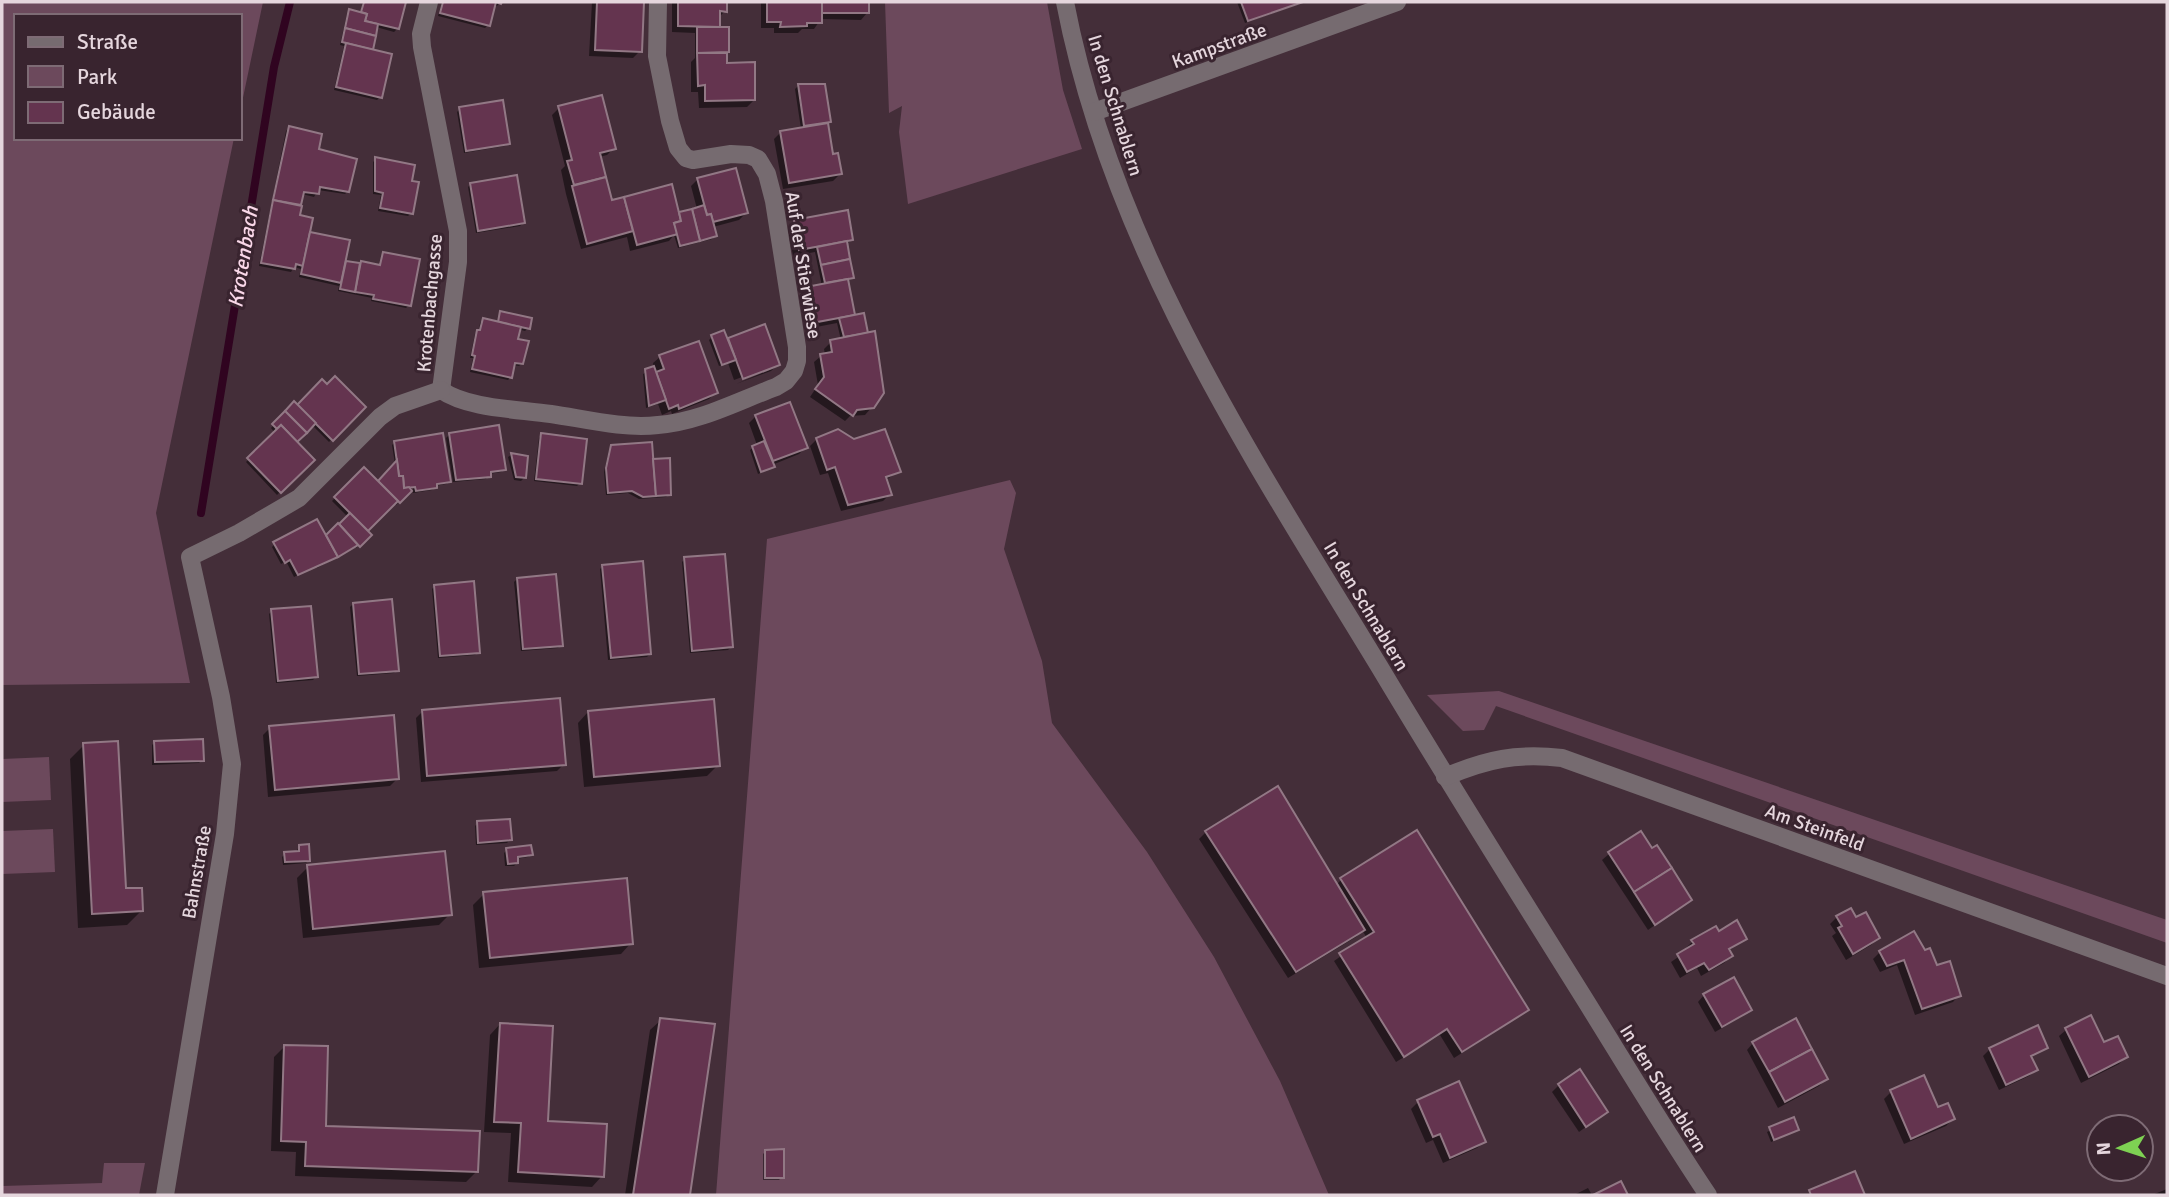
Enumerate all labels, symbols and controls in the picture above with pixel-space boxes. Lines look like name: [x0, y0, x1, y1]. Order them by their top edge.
legend: [14, 14, 242, 140]
street label: Kampstraße: [1169, 18, 1270, 74]
text: Straße: [77, 29, 138, 55]
street label: In den Schnablern: [1082, 32, 1148, 179]
text: Park: [77, 64, 118, 90]
text: Gebäude: [77, 99, 156, 125]
street label: Auf der Stierwiese: [780, 190, 827, 341]
water label: Krotenbach: [222, 204, 264, 310]
street label: Krotenbachgasse: [412, 233, 448, 373]
street label: In den Schnablern: [1318, 538, 1414, 675]
street label: Am Steinfeld: [1762, 799, 1868, 857]
street label: Bahnstraße: [177, 823, 217, 921]
street label: In den Schnablern: [1614, 1020, 1712, 1157]
north arrow: [2085, 1113, 2155, 1183]
text: N: [2092, 1142, 2116, 1156]

